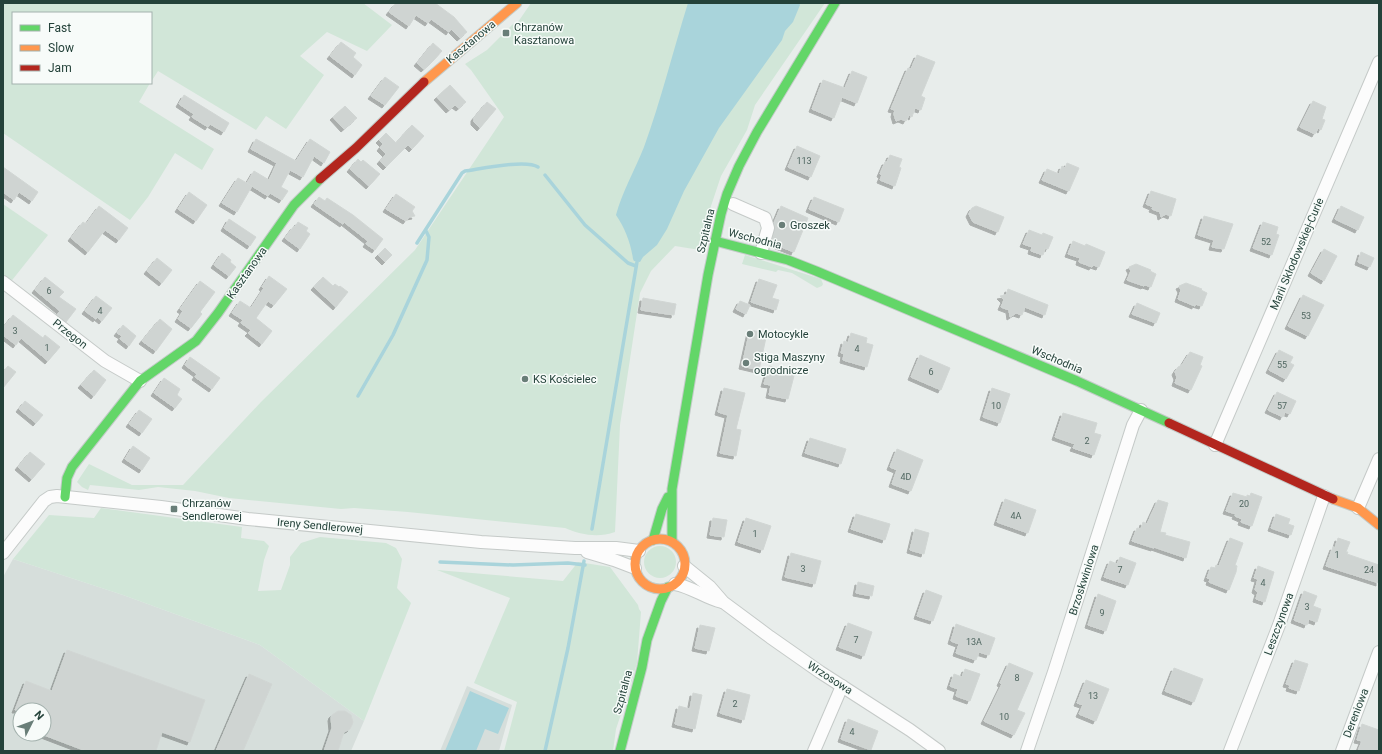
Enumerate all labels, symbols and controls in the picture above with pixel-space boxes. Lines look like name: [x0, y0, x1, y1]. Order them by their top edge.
legend: [12, 12, 152, 84]
street label: Kasztanowa: [444, 18, 498, 66]
text: Fast: [48, 21, 71, 35]
place label: Chrzanów Kasztanowa: [514, 21, 574, 47]
marker: Chrzanów Kasztanowa: [501, 28, 511, 38]
text: Slow: [48, 41, 74, 55]
text: Jam: [48, 61, 72, 75]
house number: 113: [796, 156, 812, 166]
street label: Marii Skłodowskiej-Curie: [1267, 196, 1327, 312]
street label: Szpitalna: [695, 208, 717, 254]
place label: Groszek: [790, 219, 830, 232]
marker: Groszek: [777, 220, 787, 230]
street label: Wschodnia: [727, 226, 783, 252]
house number: 52: [1261, 237, 1271, 247]
street label: Kasztanowa: [224, 245, 270, 301]
house number: 6: [46, 286, 52, 296]
house number: 4: [97, 306, 103, 316]
house number: 53: [1301, 311, 1311, 321]
street label: Przegon: [50, 316, 90, 352]
house number: 3: [12, 326, 18, 336]
place label: Motocykle: [758, 328, 809, 341]
marker: Motocykle: [745, 329, 755, 339]
house number: 1: [44, 343, 50, 353]
street label: Wschodnia: [1029, 343, 1085, 377]
house number: 4: [854, 344, 860, 354]
place label: Stiga Maszyny ogrodnicze: [754, 351, 826, 377]
marker: Stiga Maszyny ogrodnicze: [741, 358, 751, 368]
house number: 55: [1277, 360, 1287, 370]
house number: 6: [928, 367, 934, 377]
place label: KS Kościelec: [533, 373, 597, 386]
marker: KS Kościelec: [520, 374, 530, 384]
house number: 10: [991, 401, 1001, 411]
house number: 57: [1277, 401, 1287, 411]
house number: 2: [1084, 436, 1090, 446]
house number: 4D: [901, 472, 912, 482]
place label: Chrzanów Sendlerowej: [182, 497, 242, 523]
house number: 20: [1239, 499, 1249, 509]
marker: Chrzanów Sendlerowej: [169, 504, 179, 514]
house number: 4A: [1011, 511, 1022, 521]
street label: Ireny Sendlerowej: [276, 516, 364, 536]
house number: 1: [752, 529, 758, 539]
street label: Brzoskwiniowa: [1066, 543, 1102, 617]
house number: 1: [1334, 550, 1340, 560]
house number: 3: [800, 564, 806, 574]
house number: 7: [1117, 565, 1123, 575]
house number: 24: [1364, 565, 1374, 575]
house number: 4: [1260, 578, 1266, 588]
street label: Leszczynowa: [1262, 591, 1296, 657]
house number: 3: [1304, 602, 1310, 612]
house number: 9: [1099, 608, 1105, 618]
house number: 7: [853, 635, 859, 645]
house number: 13A: [966, 637, 982, 647]
street label: Wrzosowa: [805, 659, 855, 697]
street label: Szpitalna: [611, 668, 635, 715]
house number: 8: [1014, 673, 1020, 683]
street label: Dereniowa: [1341, 686, 1371, 740]
house number: 13: [1088, 691, 1098, 701]
house number: 2: [732, 699, 738, 709]
north arrow: [12, 702, 52, 742]
text: N: [32, 708, 47, 723]
house number: 10: [999, 712, 1009, 722]
house number: 4: [849, 727, 855, 737]

